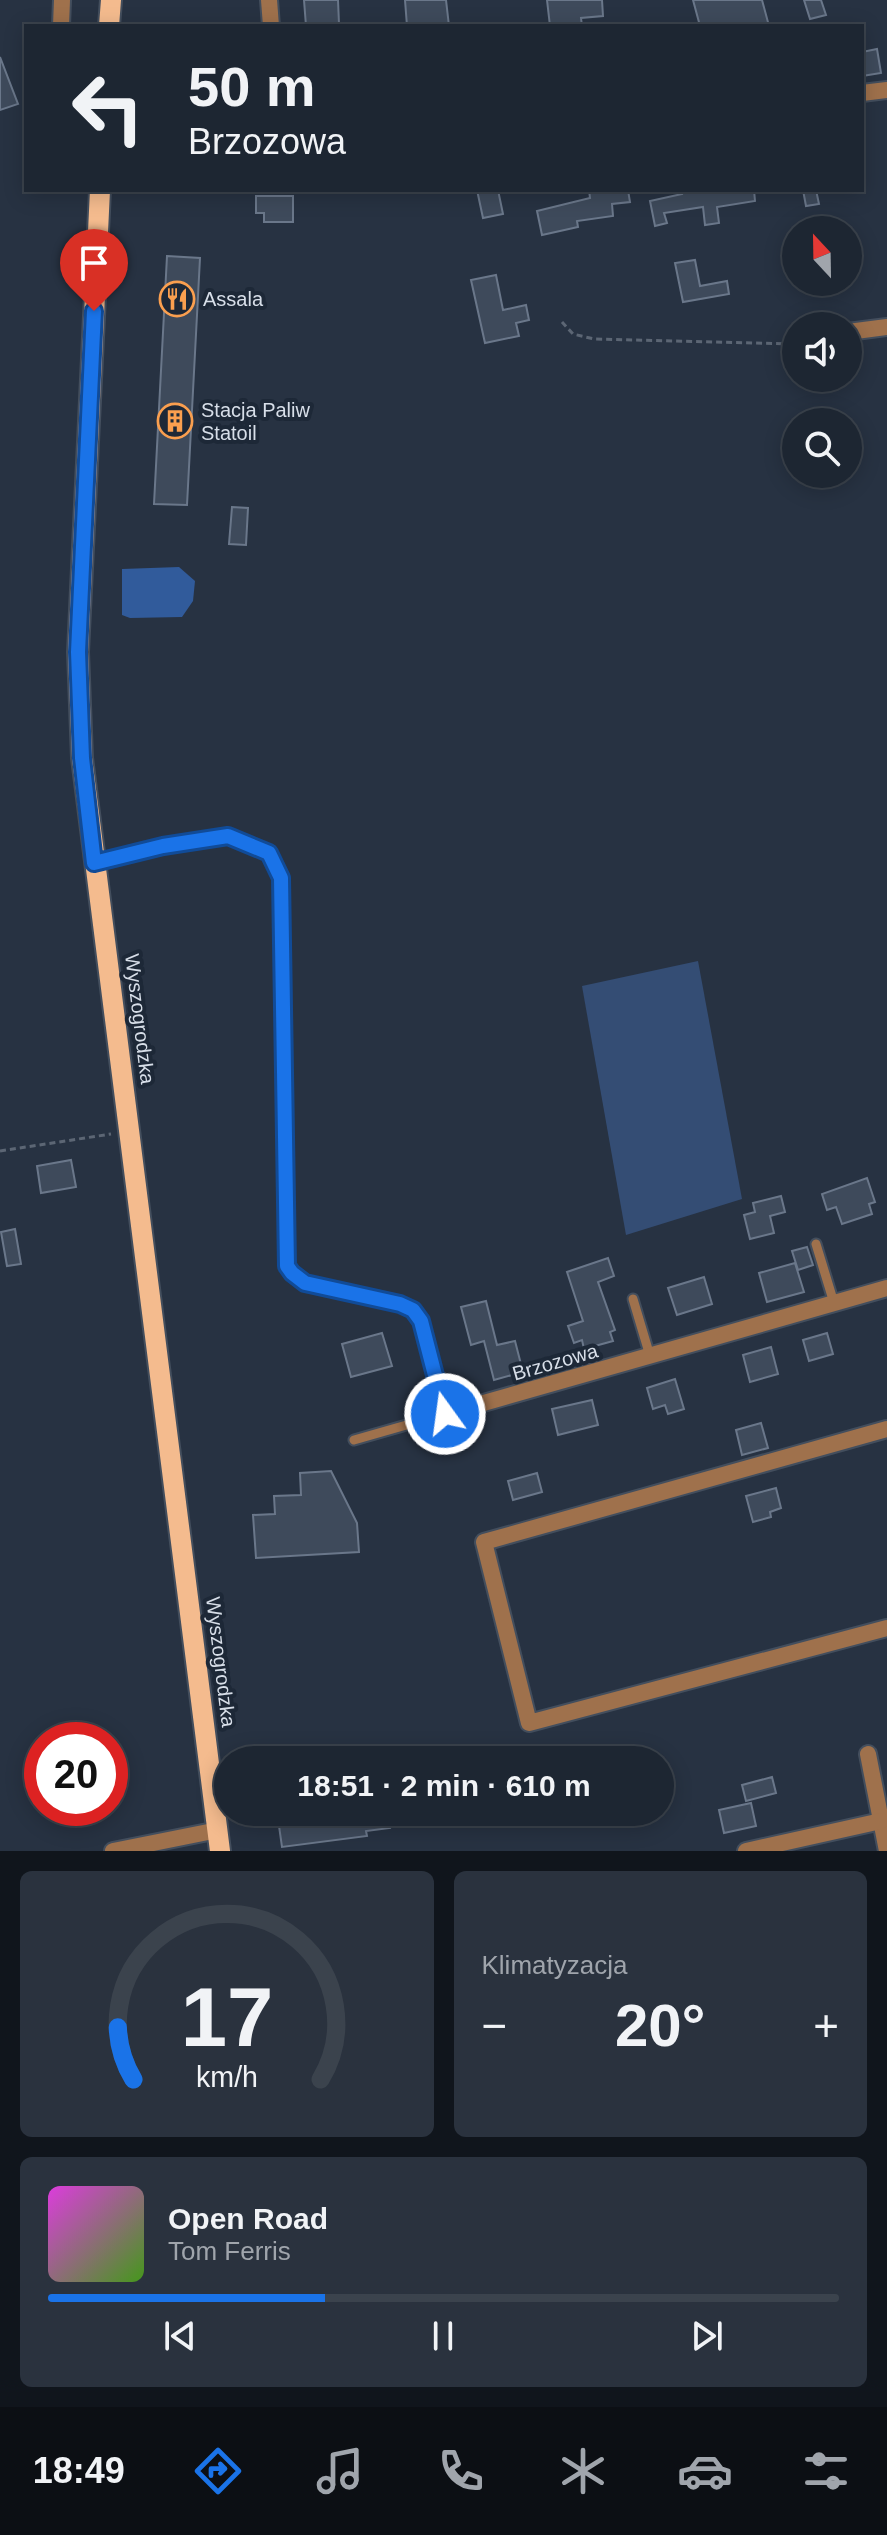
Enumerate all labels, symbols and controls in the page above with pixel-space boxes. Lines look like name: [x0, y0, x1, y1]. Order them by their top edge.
text: 50 m: [188, 55, 316, 118]
icon: left: [56, 56, 160, 160]
text: Brzozowa: [188, 121, 346, 162]
north arrow: [782, 216, 862, 296]
map controls: [782, 216, 862, 488]
pin: [60, 229, 128, 311]
icon: arrive: [72, 241, 116, 285]
restaurant icon: Assala: [158, 280, 196, 318]
place label: Assala: [203, 288, 264, 310]
button: sound: [782, 312, 862, 392]
place label: Stacja Paliw Statoil: [201, 399, 310, 444]
building icon: Stacja Paliw Statoil: [156, 402, 194, 440]
button: search: [782, 408, 862, 488]
street label: Wyszogrodzka: [121, 953, 159, 1086]
street label: Brzozowa: [510, 1339, 601, 1385]
position arrow: [403, 1372, 487, 1456]
street label: Wyszogrodzka: [202, 1596, 240, 1729]
speed limit sign: 20: [24, 1722, 128, 1826]
text: 18:51 · 2 min · 610 m: [297, 1769, 591, 1802]
text: Klimatyzacja: [482, 1950, 627, 1980]
text: 17: [180, 1971, 273, 2064]
text: 20°: [615, 1992, 706, 2059]
text: −: [482, 2001, 507, 2050]
text: +: [813, 2001, 839, 2050]
text: km/h: [196, 2061, 258, 2093]
text: Open Road: [168, 2202, 328, 2235]
text: Tom Ferris: [168, 2236, 291, 2266]
icon: previous: [158, 2314, 202, 2358]
icon: pause: [421, 2314, 465, 2358]
icon: next: [685, 2314, 729, 2358]
icon: directions: [190, 2443, 246, 2499]
icon: music: [312, 2443, 368, 2499]
icon: phone: [433, 2443, 489, 2499]
icon: climate: [555, 2443, 611, 2499]
icon: car: [677, 2443, 733, 2499]
icon: filters: [798, 2443, 854, 2499]
text: 18:49: [33, 2450, 125, 2491]

